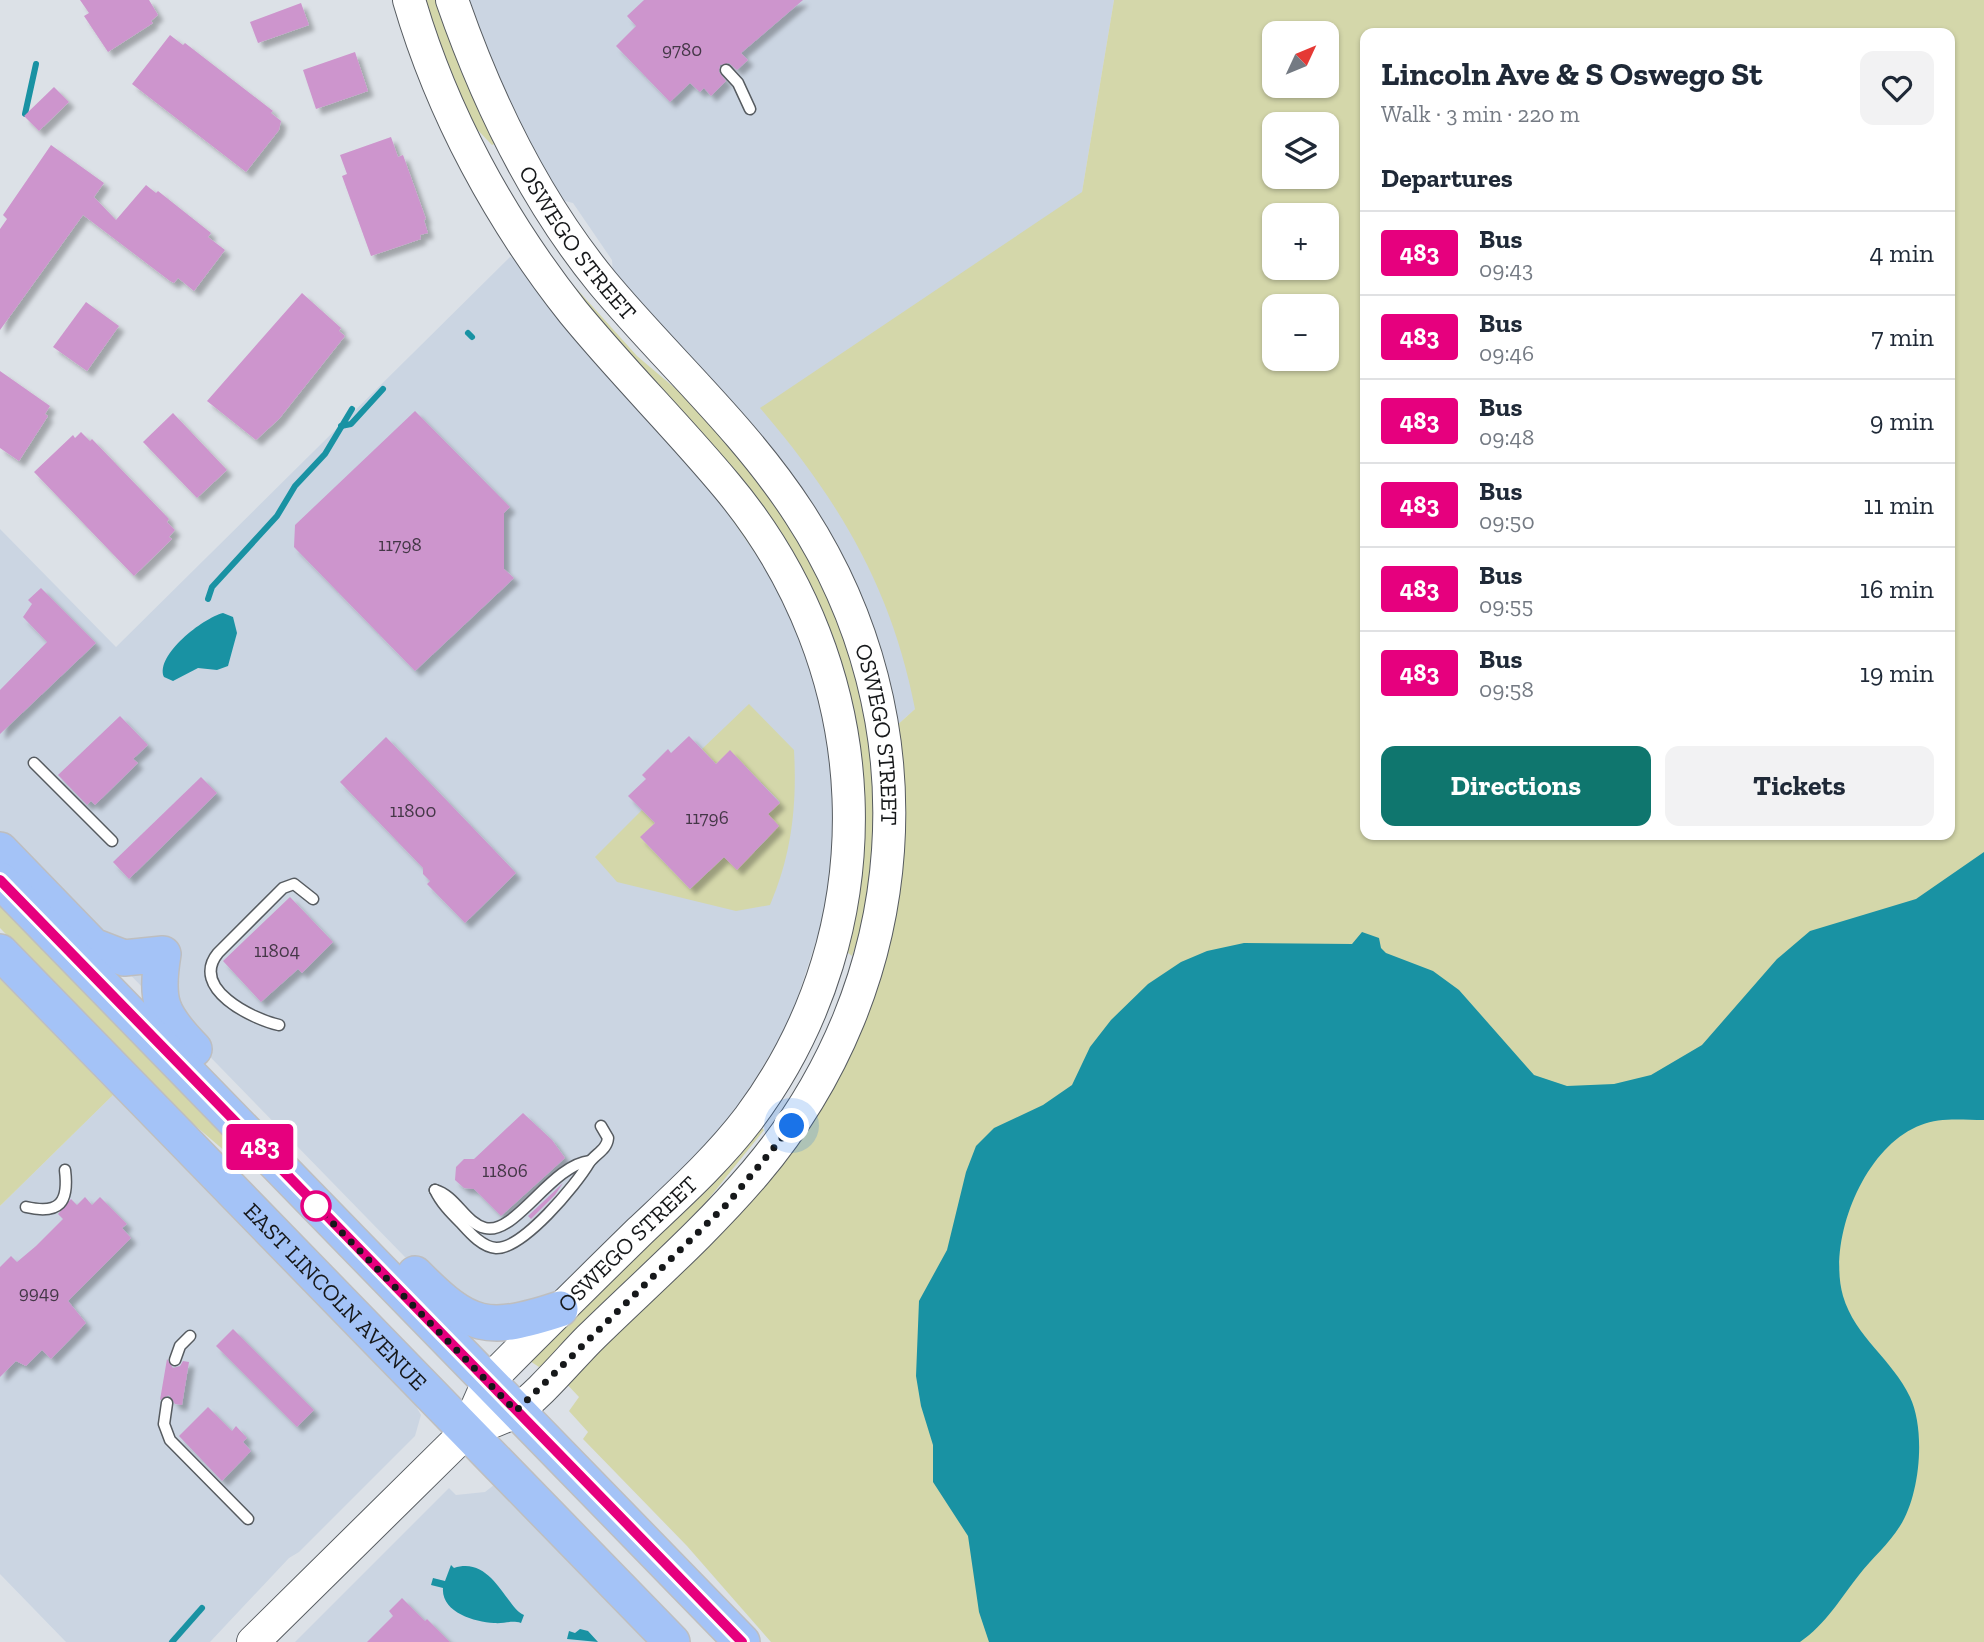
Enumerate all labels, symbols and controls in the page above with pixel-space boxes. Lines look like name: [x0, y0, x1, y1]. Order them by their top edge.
north arrow: [1262, 21, 1339, 98]
map controls: [1262, 21, 1339, 371]
house number: 9780: [662, 38, 702, 61]
button: heart: [1860, 51, 1934, 125]
text: Lincoln Ave & S Oswego St: [1381, 54, 1762, 93]
text: Walk · 3 min · 220 m: [1381, 100, 1580, 128]
button: layers: [1262, 112, 1339, 189]
street label: OSWEGO STREET: [513, 161, 643, 326]
text: Departures: [1381, 162, 1513, 194]
button: +: [1262, 203, 1339, 280]
text: Bus: [1479, 223, 1522, 255]
text: 4 min: [1869, 237, 1934, 269]
text: 483: [1400, 238, 1439, 267]
text: 09:43: [1479, 255, 1533, 283]
button: −: [1262, 294, 1339, 371]
text: Bus: [1479, 307, 1522, 339]
text: 7 min: [1871, 321, 1934, 353]
text: 483: [1400, 322, 1439, 351]
text: 09:46: [1479, 339, 1534, 367]
text: Bus: [1479, 391, 1522, 423]
text: 9 min: [1870, 405, 1934, 437]
text: 483: [1400, 406, 1439, 435]
text: 09:48: [1479, 423, 1534, 451]
text: Bus: [1479, 475, 1522, 507]
text: 11 min: [1863, 489, 1934, 521]
text: 483: [1400, 490, 1439, 519]
text: 09:50: [1479, 507, 1535, 535]
house number: 11798: [378, 533, 422, 556]
text: Bus: [1479, 559, 1522, 591]
text: 16 min: [1860, 573, 1934, 605]
text: 483: [1400, 574, 1439, 603]
text: 09:55: [1479, 591, 1533, 619]
street label: OSWEGO STREET: [849, 640, 903, 825]
text: Bus: [1479, 643, 1522, 675]
text: 19 min: [1860, 657, 1934, 689]
text: 483: [1400, 658, 1439, 687]
text: 09:58: [1479, 675, 1534, 703]
button: Directions: [1381, 746, 1651, 826]
button: Tickets: [1665, 746, 1934, 826]
house number: 11800: [390, 799, 436, 822]
house number: 11796: [685, 806, 729, 829]
house number: 11804: [254, 939, 300, 962]
your location: [774, 1108, 809, 1143]
line badge: 483: [220, 1124, 300, 1170]
text: 483: [240, 1132, 280, 1161]
house number: 11806: [482, 1159, 528, 1182]
street label: OSWEGO STREET: [552, 1170, 703, 1318]
unlabelled marker: [301, 1191, 331, 1221]
street label: EAST LINCOLN AVENUE: [238, 1197, 433, 1396]
house number: 9949: [19, 1281, 59, 1304]

